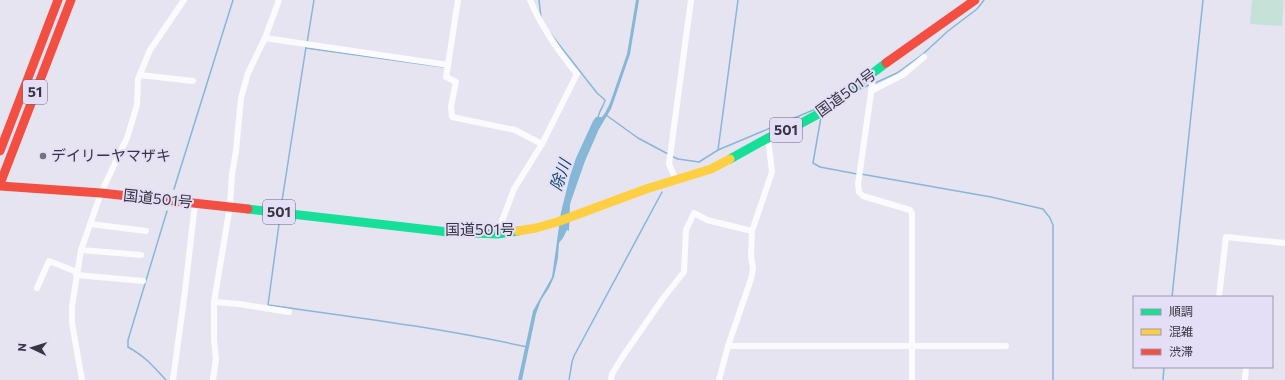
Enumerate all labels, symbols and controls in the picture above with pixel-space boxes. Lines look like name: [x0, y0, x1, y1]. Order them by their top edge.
street label: 国道501号: [812, 64, 879, 120]
road number: 51: [23, 80, 47, 104]
road number: 501: [770, 118, 802, 142]
place label: デイリーヤマザキ: [51, 146, 171, 164]
marker: デイリーヤマザキ: [38, 151, 48, 161]
water label: 除川: [545, 155, 574, 193]
street label: 国道501号: [122, 185, 194, 211]
road number: 501: [263, 200, 295, 224]
street label: 国道501号: [445, 220, 515, 238]
legend: [1133, 296, 1273, 368]
text: 順調: [1169, 304, 1193, 318]
text: 混雑: [1169, 324, 1193, 338]
north arrow: [12, 328, 52, 368]
text: N: [15, 343, 28, 352]
text: 渋滞: [1169, 344, 1193, 358]

